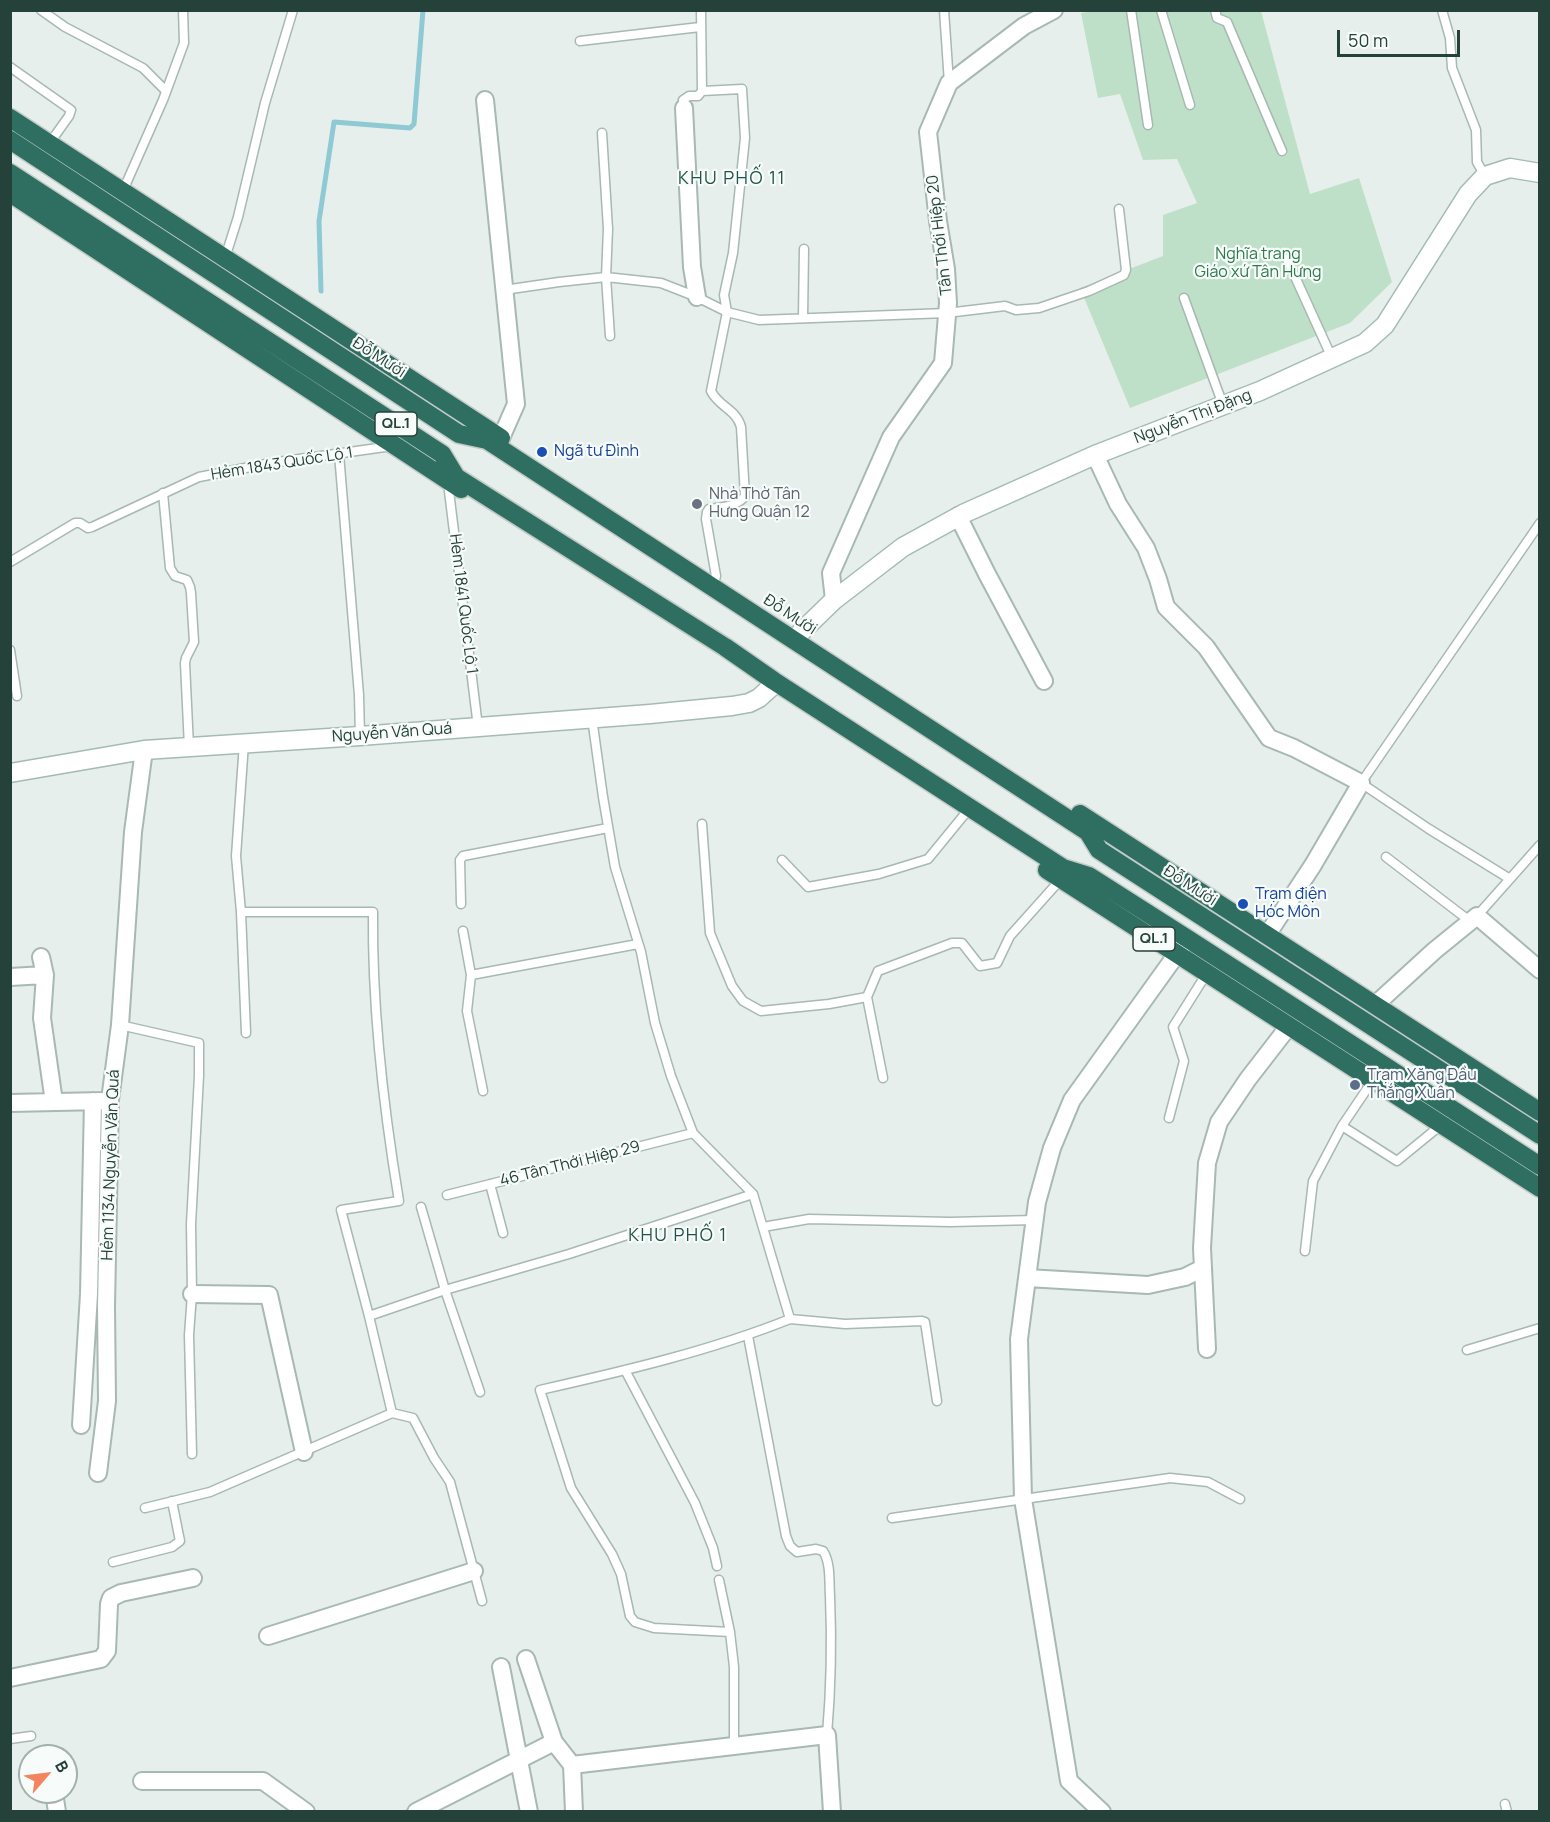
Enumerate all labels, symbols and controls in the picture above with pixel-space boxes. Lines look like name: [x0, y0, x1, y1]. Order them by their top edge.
scale bar: [1340, 18, 1463, 56]
text: 50 m: [1348, 28, 1388, 52]
district label: KHU PHỐ 11: [678, 168, 786, 190]
street label: Tân Thới Hiệp 20: [923, 174, 957, 296]
park label: Nghĩa trang Giáo xứ Tân Hưng: [1194, 245, 1322, 283]
street label: Đỗ Mười: [349, 334, 409, 382]
street label: Nguyễn Thị Đặng: [1132, 386, 1254, 448]
road number: QL.1: [375, 412, 417, 436]
place label: Ngã tư Đình: [554, 442, 639, 462]
street label: Hẻm 1843 Quốc Lộ 1: [210, 443, 354, 485]
marker: Ngã tư Đình: [535, 445, 549, 459]
place label: Nhà Thờ Tân Hưng Quận 12: [709, 485, 810, 523]
marker: Nhà Thờ Tân Hưng Quận 12: [690, 497, 704, 511]
street label: Hẻm 1841 Quốc Lộ 1: [445, 533, 481, 675]
street label: Đỗ Mười: [760, 591, 820, 639]
street label: Nguyễn Văn Quá: [331, 719, 453, 747]
street label: Đỗ Mười: [1160, 862, 1220, 910]
place label: Trạm điện Hóc Môn: [1255, 885, 1327, 923]
marker: Trạm điện Hóc Môn: [1236, 897, 1250, 911]
road number: QL.1: [1133, 927, 1175, 951]
place label: Trạm Xăng Đầu Thắng Xuân: [1367, 1066, 1477, 1104]
street label: Hẻm 1134 Nguyễn Văn Quá: [98, 1069, 124, 1261]
marker: Trạm Xăng Đầu Thắng Xuân: [1348, 1078, 1362, 1092]
street label: 46 Tân Thới Hiệp 29: [498, 1137, 642, 1191]
district label: KHU PHỐ 1: [628, 1225, 728, 1247]
north arrow: [18, 1744, 78, 1804]
text: B: [50, 1757, 74, 1776]

